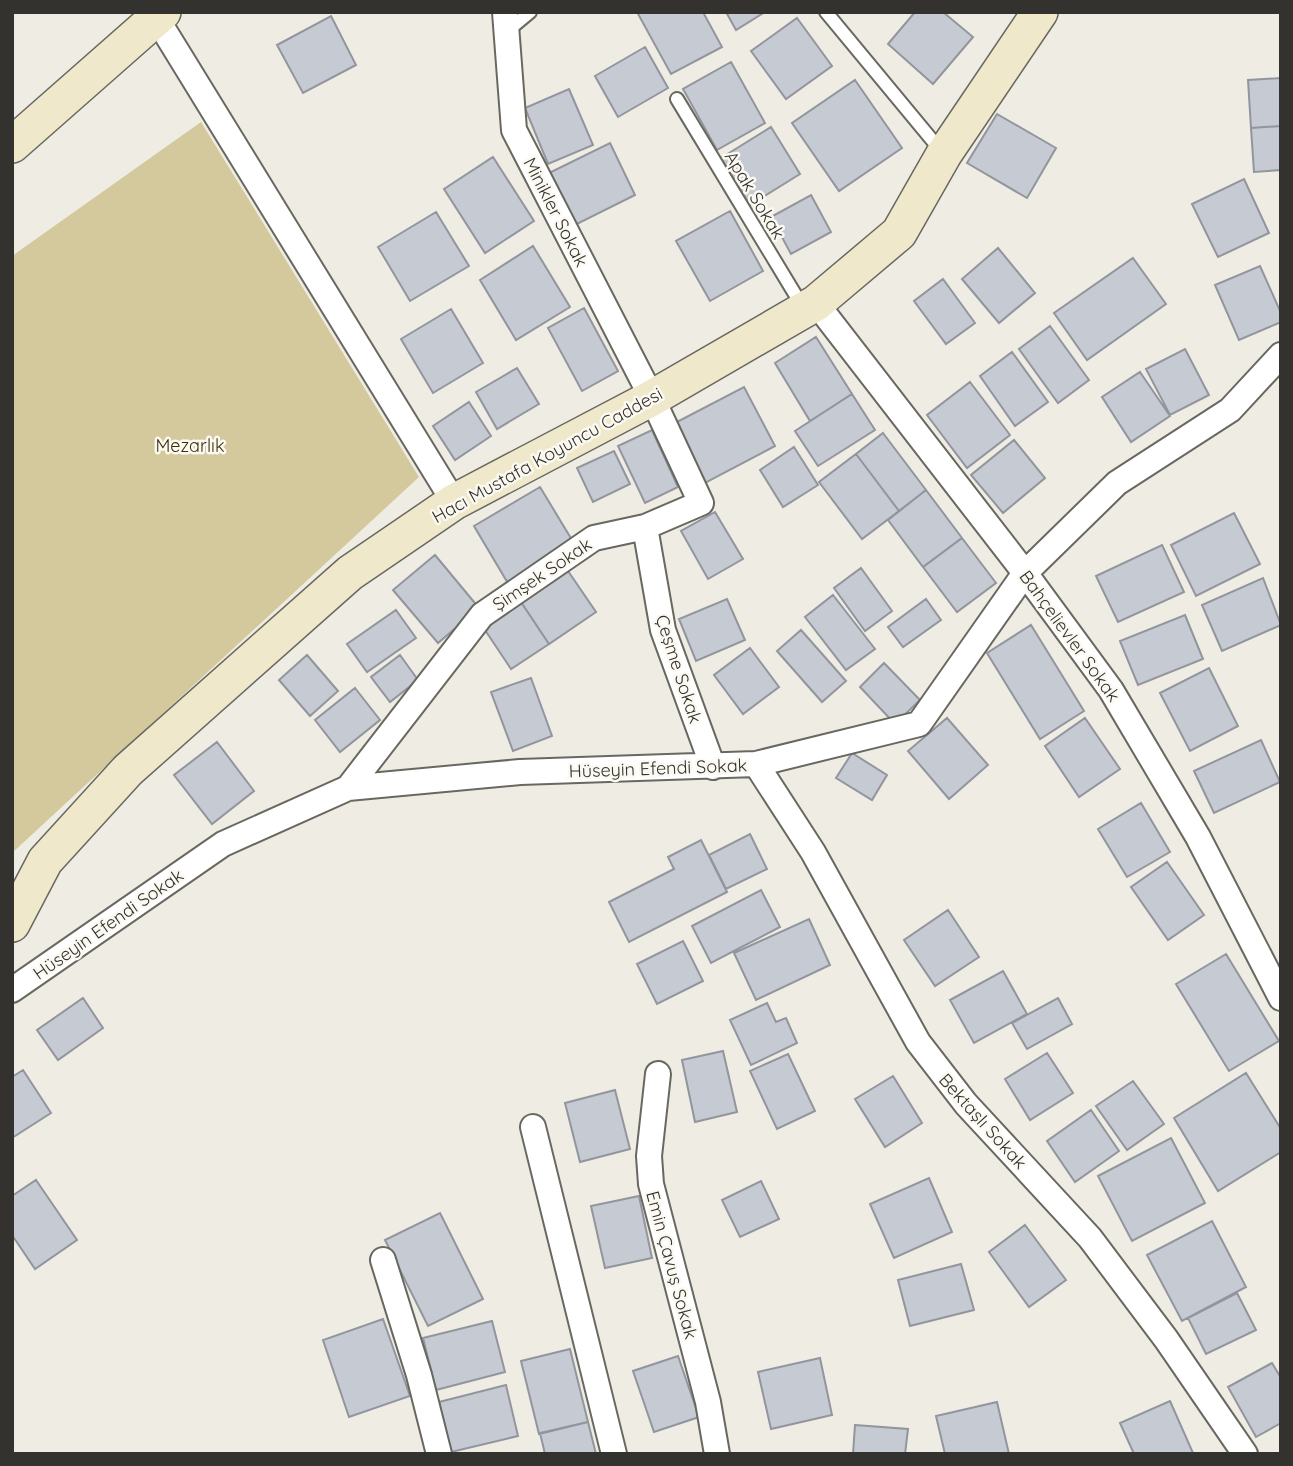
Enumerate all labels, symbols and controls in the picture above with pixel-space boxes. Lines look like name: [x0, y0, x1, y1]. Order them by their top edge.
street label: Apak Sokak: [720, 147, 790, 243]
street label: Minikler Sokak: [519, 153, 593, 271]
street label: Hacı Mustafa Koyuncu Caddesi: [428, 382, 666, 528]
park label: Mezarlık: [155, 434, 225, 457]
street label: Şimşek Sokak: [488, 532, 596, 616]
street label: Bahçelievler Sokak: [1015, 566, 1125, 706]
street label: Çeşme Sokak: [651, 612, 707, 726]
street label: Hüseyin Efendi Sokak: [568, 753, 748, 783]
street label: Hüseyin Efendi Sokak: [28, 863, 188, 985]
street label: Bektaşlı Sokak: [934, 1068, 1032, 1174]
street label: Emin Çavuş Sokak: [641, 1188, 703, 1342]

